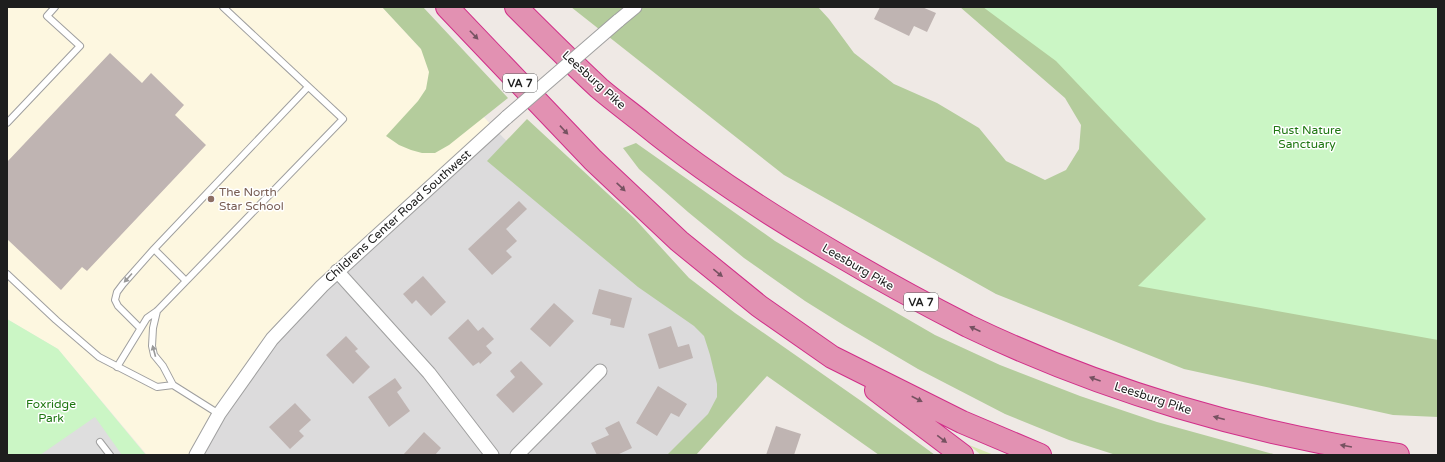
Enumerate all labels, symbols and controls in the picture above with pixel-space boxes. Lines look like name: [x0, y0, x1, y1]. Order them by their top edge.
one-way arrow: [469, 30, 479, 40]
street label: Leesburg Pike: [559, 48, 629, 112]
road number: VA 7: [503, 74, 537, 92]
park label: Rust Nature Sanctuary: [1273, 123, 1342, 151]
one-way arrow: [559, 125, 568, 134]
street label: Childrens Center Road Southwest: [322, 147, 474, 285]
one-way arrow: [616, 182, 626, 192]
place label: The North Star School: [219, 185, 284, 213]
marker: The North Star School: [206, 194, 216, 204]
street label: Leesburg Pike: [820, 241, 896, 293]
one-way arrow: [713, 269, 724, 278]
one-way arrow: [123, 273, 132, 283]
road number: VA 7: [904, 293, 938, 311]
one-way arrow: [970, 326, 981, 332]
one-way arrow: [151, 345, 157, 357]
one-way arrow: [1089, 375, 1101, 381]
street label: Leesburg Pike: [1113, 379, 1194, 417]
one-way arrow: [911, 396, 923, 403]
park label: Foxridge Park: [26, 397, 76, 425]
one-way arrow: [1213, 415, 1225, 421]
one-way arrow: [936, 435, 947, 443]
one-way arrow: [1340, 443, 1352, 449]

